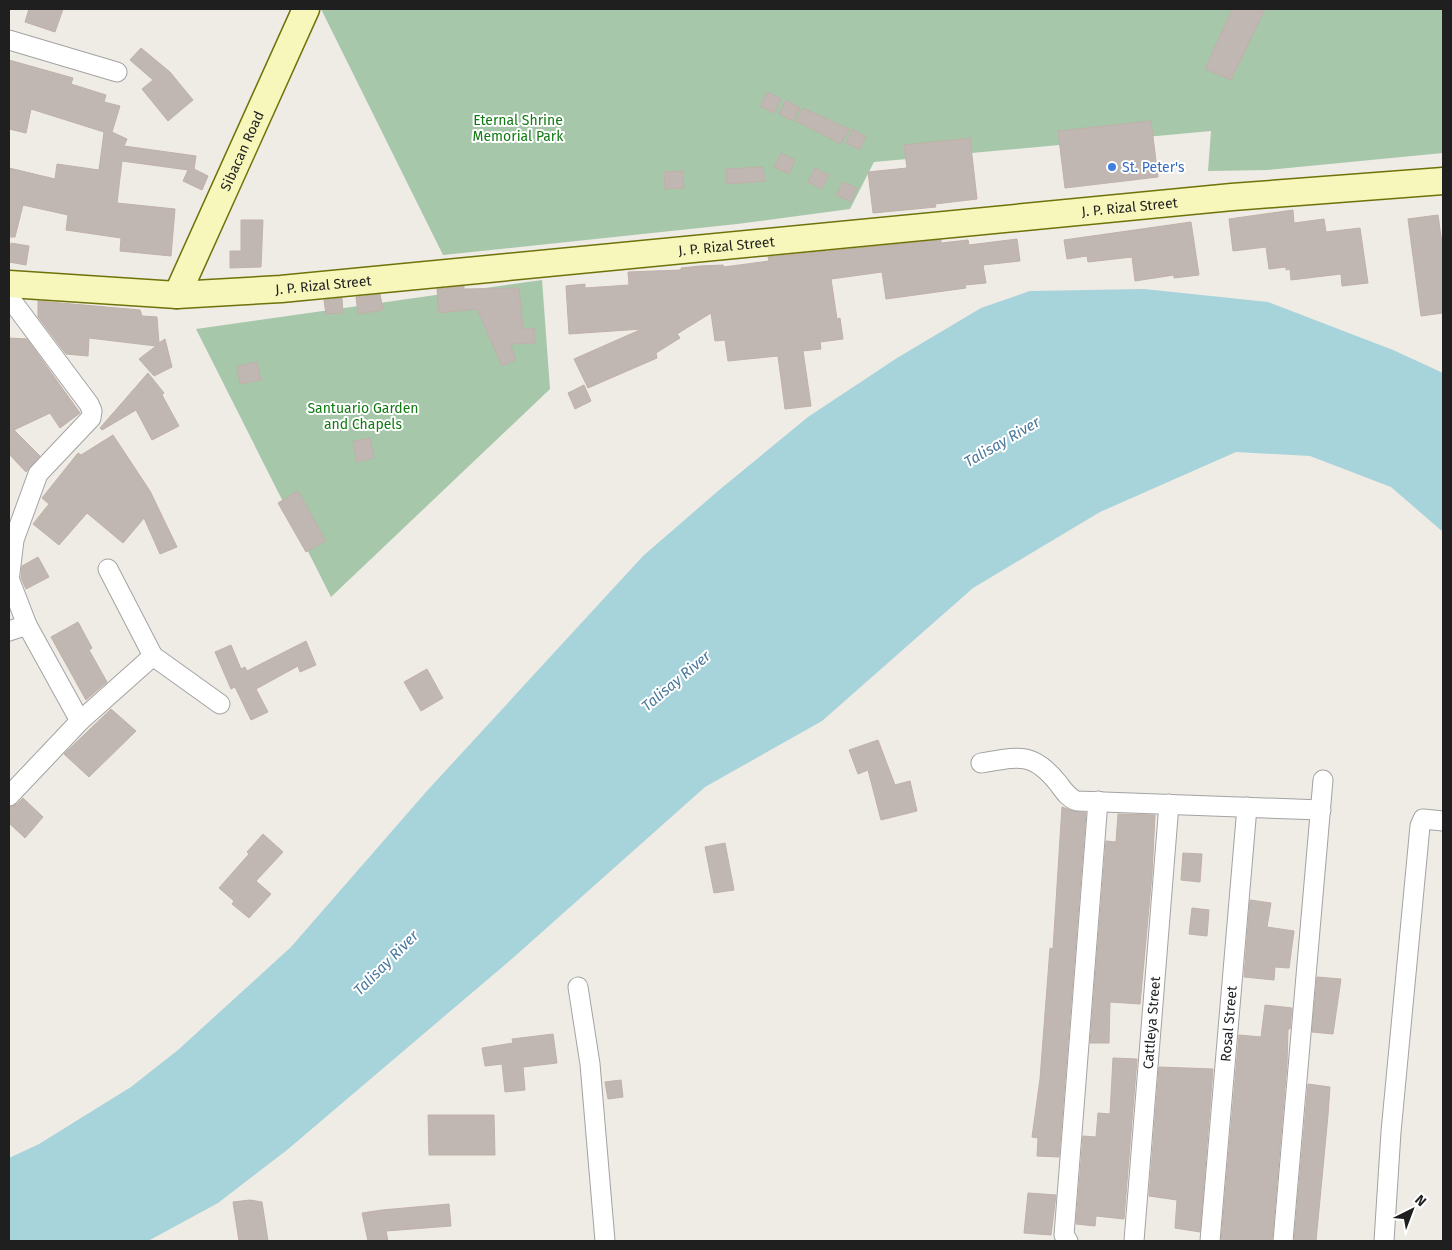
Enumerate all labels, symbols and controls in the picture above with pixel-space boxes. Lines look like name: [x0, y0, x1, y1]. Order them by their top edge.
street label: Sibacan Road: [217, 109, 268, 194]
park label: Eternal Shrine Memorial Park: [473, 112, 564, 145]
place label: St. Peter's: [1122, 159, 1185, 176]
marker: St. Peter's: [1106, 161, 1118, 173]
street label: J. P. Rizal Street: [1081, 194, 1179, 221]
street label: J. P. Rizal Street: [678, 233, 776, 260]
street label: J. P. Rizal Street: [275, 272, 373, 298]
park label: Santuario Garden and Chapels: [307, 400, 419, 433]
water label: Talisay River: [961, 412, 1044, 471]
water label: Talisay River: [638, 646, 715, 715]
water label: Talisay River: [350, 926, 423, 999]
street label: Cattleya Street: [1140, 975, 1164, 1070]
street label: Rosal Street: [1217, 984, 1241, 1063]
north arrow: [1387, 1185, 1437, 1235]
text: N: [1411, 1191, 1430, 1210]

